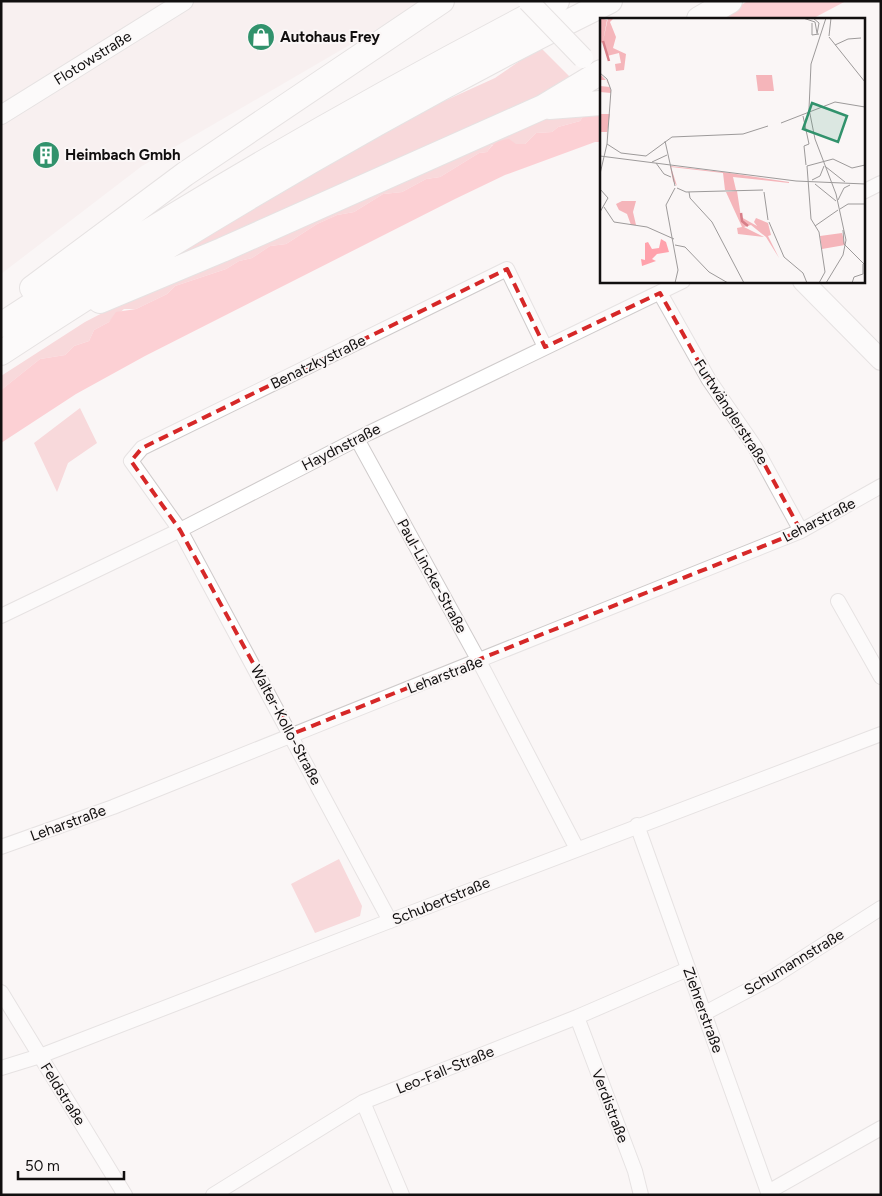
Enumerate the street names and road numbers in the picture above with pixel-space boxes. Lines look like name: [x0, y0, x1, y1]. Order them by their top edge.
street label: Flotowstraße: [50, 27, 135, 89]
street label: Benatzkystraße: [267, 331, 369, 393]
street label: Furtwänglerstraße: [690, 356, 772, 468]
street label: Haydnstraße: [299, 420, 383, 474]
street label: Leharstraße: [780, 494, 858, 546]
street label: Paul-Lincke-Straße: [393, 516, 471, 636]
street label: Leharstraße: [405, 652, 485, 698]
street label: Walter-Kollo-Straße: [247, 662, 325, 788]
street label: Leharstraße: [28, 801, 108, 845]
street label: Schubertstraße: [389, 873, 493, 929]
street label: Schumannstraße: [741, 925, 847, 999]
street label: Ziehrerstraße: [679, 965, 727, 1055]
street label: Leo-Fall-Straße: [394, 1042, 496, 1098]
street label: Feldstraße: [37, 1059, 89, 1129]
street label: Verdistraße: [588, 1067, 632, 1145]

